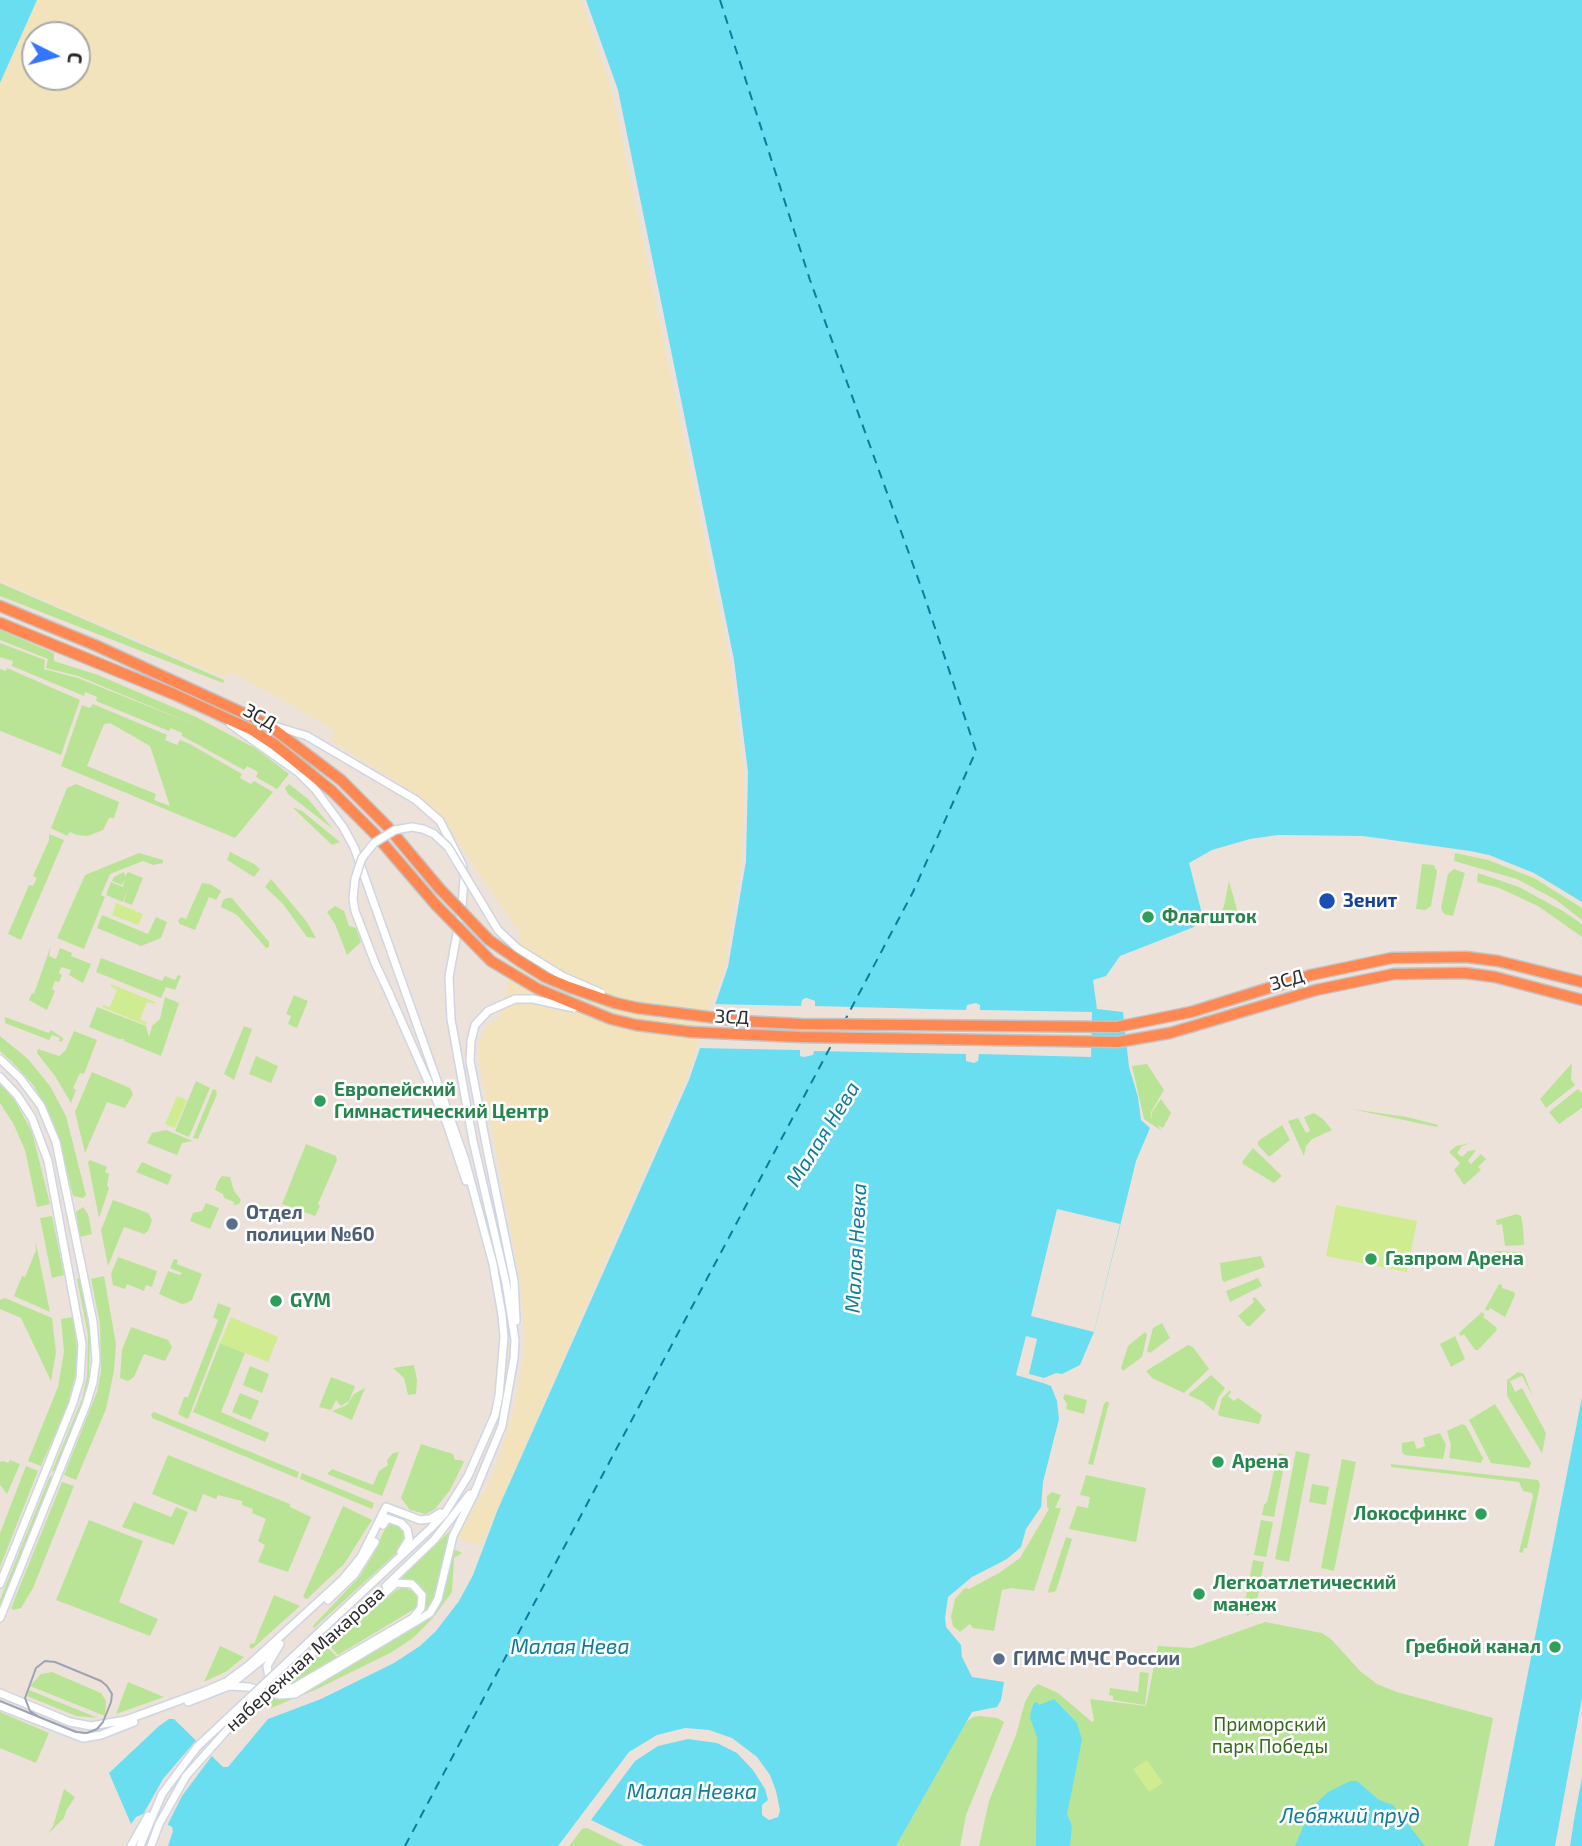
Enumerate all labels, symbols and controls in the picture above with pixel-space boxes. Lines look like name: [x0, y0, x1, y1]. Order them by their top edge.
north arrow: [21, 21, 91, 91]
text: С: [63, 51, 87, 65]
street label: ЗСД: [239, 699, 281, 735]
place label: Зенит: [1343, 890, 1397, 912]
marker: Зенит: [1317, 891, 1337, 911]
place label: Флагшток: [1162, 906, 1257, 928]
marker: Флагшток: [1140, 909, 1156, 925]
street label: ЗСД: [1267, 964, 1307, 996]
street label: ЗСД: [714, 1005, 750, 1029]
water label: Малая Нева: [781, 1077, 865, 1191]
place label: Европейский Гимнастический Центр: [334, 1079, 549, 1123]
marker: Европейский Гимнастический Центр: [312, 1093, 328, 1109]
water label: Малая Невка: [840, 1182, 872, 1314]
place label: Отдел полиции №60: [246, 1202, 375, 1246]
marker: Отдел полиции №60: [224, 1216, 240, 1232]
place label: Газпром Арена: [1385, 1248, 1524, 1270]
marker: Газпром Арена: [1363, 1251, 1379, 1267]
place label: GYM: [290, 1290, 331, 1312]
marker: GYM: [268, 1293, 284, 1309]
place label: Арена: [1232, 1451, 1289, 1473]
marker: Арена: [1210, 1454, 1226, 1470]
place label: Локосфинкс: [1354, 1503, 1467, 1525]
marker: Локосфинкс: [1473, 1506, 1489, 1522]
place label: Легкоатлетический манеж: [1213, 1572, 1396, 1616]
street label: набережная Макарова: [221, 1582, 389, 1736]
marker: Легкоатлетический манеж: [1191, 1586, 1207, 1602]
water label: Малая Нева: [510, 1634, 630, 1660]
place label: Гребной канал: [1405, 1636, 1541, 1658]
marker: Гребной канал: [1547, 1639, 1563, 1655]
place label: ГИМС МЧС России: [1013, 1648, 1180, 1670]
marker: ГИМС МЧС России: [991, 1651, 1007, 1667]
park label: Приморский парк Победы: [1212, 1714, 1328, 1758]
water label: Малая Невка: [627, 1779, 757, 1805]
water label: Лебяжий пруд: [1280, 1803, 1420, 1829]

